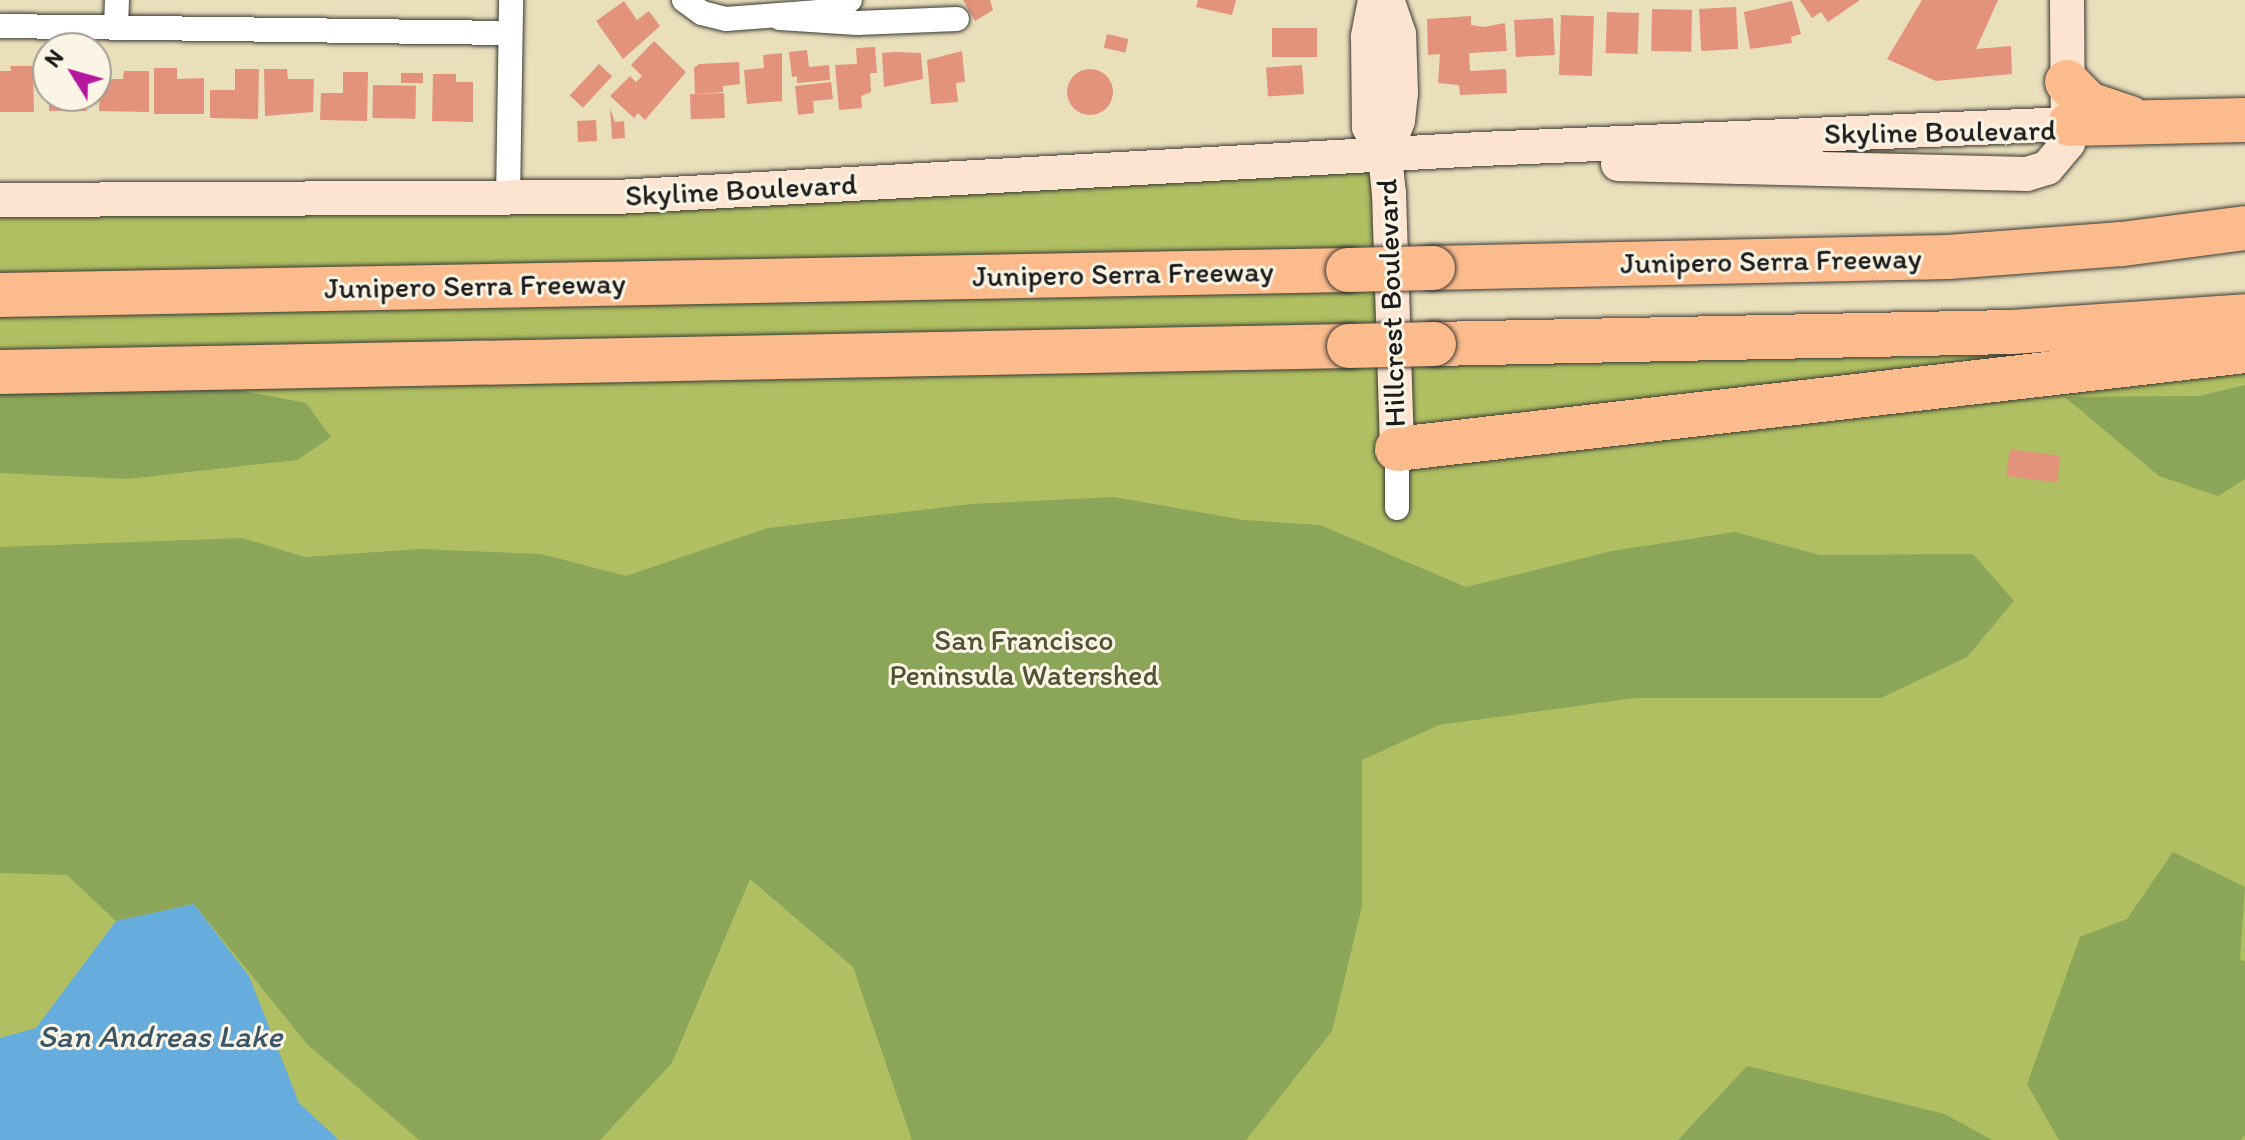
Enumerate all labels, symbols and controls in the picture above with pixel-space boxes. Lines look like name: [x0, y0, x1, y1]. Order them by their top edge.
north arrow: [32, 32, 112, 112]
text: N: [39, 44, 69, 73]
street label: Skyline Boulevard: [1823, 112, 2057, 152]
street label: Skyline Boulevard: [624, 166, 858, 214]
street label: Hillcrest Boulevard: [1369, 178, 1413, 428]
street label: Junipero Serra Freeway: [1620, 240, 1922, 282]
street label: Junipero Serra Freeway: [972, 253, 1274, 295]
street label: Junipero Serra Freeway: [324, 265, 626, 307]
park label: San Francisco Peninsula Watershed: [889, 622, 1159, 692]
water label: San Andreas Lake: [37, 1017, 283, 1055]

